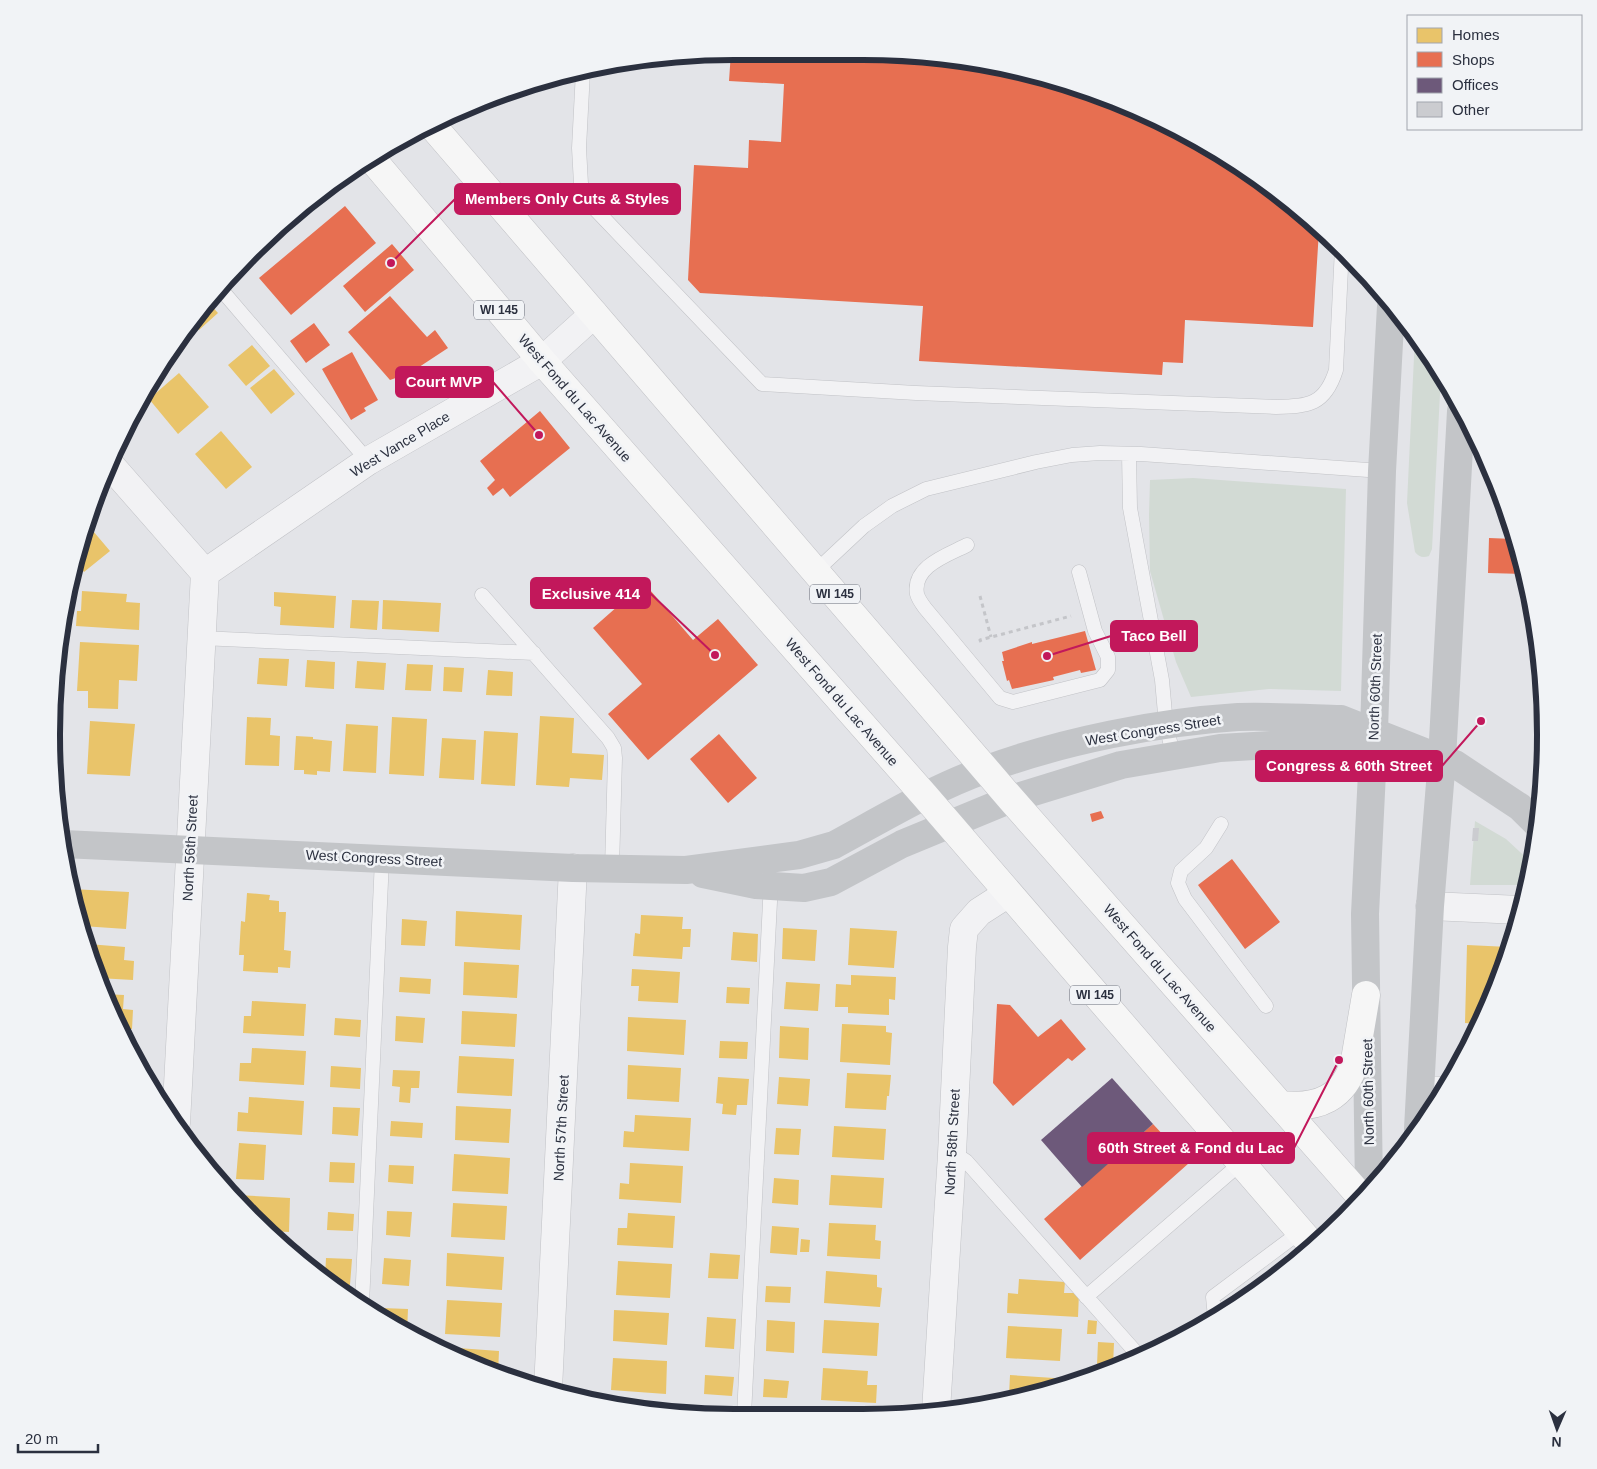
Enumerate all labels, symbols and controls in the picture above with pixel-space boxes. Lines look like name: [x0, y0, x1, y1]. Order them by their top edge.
legend: [1407, 15, 1582, 130]
text: Homes: [1452, 26, 1500, 43]
text: Shops: [1452, 51, 1495, 68]
text: Offices: [1452, 76, 1498, 93]
text: Other: [1452, 101, 1490, 118]
callout: Members Only Cuts & Styles: [455, 184, 680, 214]
text: Members Only Cuts & Styles: [465, 190, 669, 207]
road number: WI 145: [474, 300, 524, 320]
street label: West Fond du Lac Avenue: [515, 331, 635, 465]
callout: Court MVP: [396, 367, 493, 397]
text: Court MVP: [406, 373, 482, 390]
street label: West Vance Place: [347, 408, 453, 480]
callout: Exclusive 414: [531, 578, 650, 608]
road number: WI 145: [810, 584, 860, 604]
text: Exclusive 414: [542, 585, 641, 602]
callout: Taco Bell: [1111, 621, 1197, 651]
text: Taco Bell: [1121, 627, 1187, 644]
street label: North 60th Street: [1365, 633, 1385, 741]
street label: West Fond du Lac Avenue: [782, 635, 902, 769]
street label: West Congress Street: [1084, 711, 1222, 749]
callout: Congress & 60th Street: [1256, 751, 1442, 781]
text: Congress & 60th Street: [1266, 757, 1432, 774]
street label: North 56th Street: [179, 794, 201, 902]
street label: West Congress Street: [305, 846, 443, 870]
street label: West Fond du Lac Avenue: [1100, 901, 1220, 1035]
road number: WI 145: [1070, 986, 1120, 1004]
street label: North 60th Street: [1359, 1038, 1377, 1145]
street label: North 57th Street: [550, 1074, 572, 1182]
street label: North 58th Street: [941, 1088, 963, 1196]
callout: 60th Street & Fond du Lac: [1088, 1133, 1294, 1163]
text: 60th Street & Fond du Lac: [1098, 1139, 1284, 1156]
north arrow: [1532, 1404, 1582, 1454]
scale bar: [18, 1422, 98, 1454]
text: 20 m: [25, 1430, 58, 1447]
text: N: [1551, 1434, 1562, 1450]

